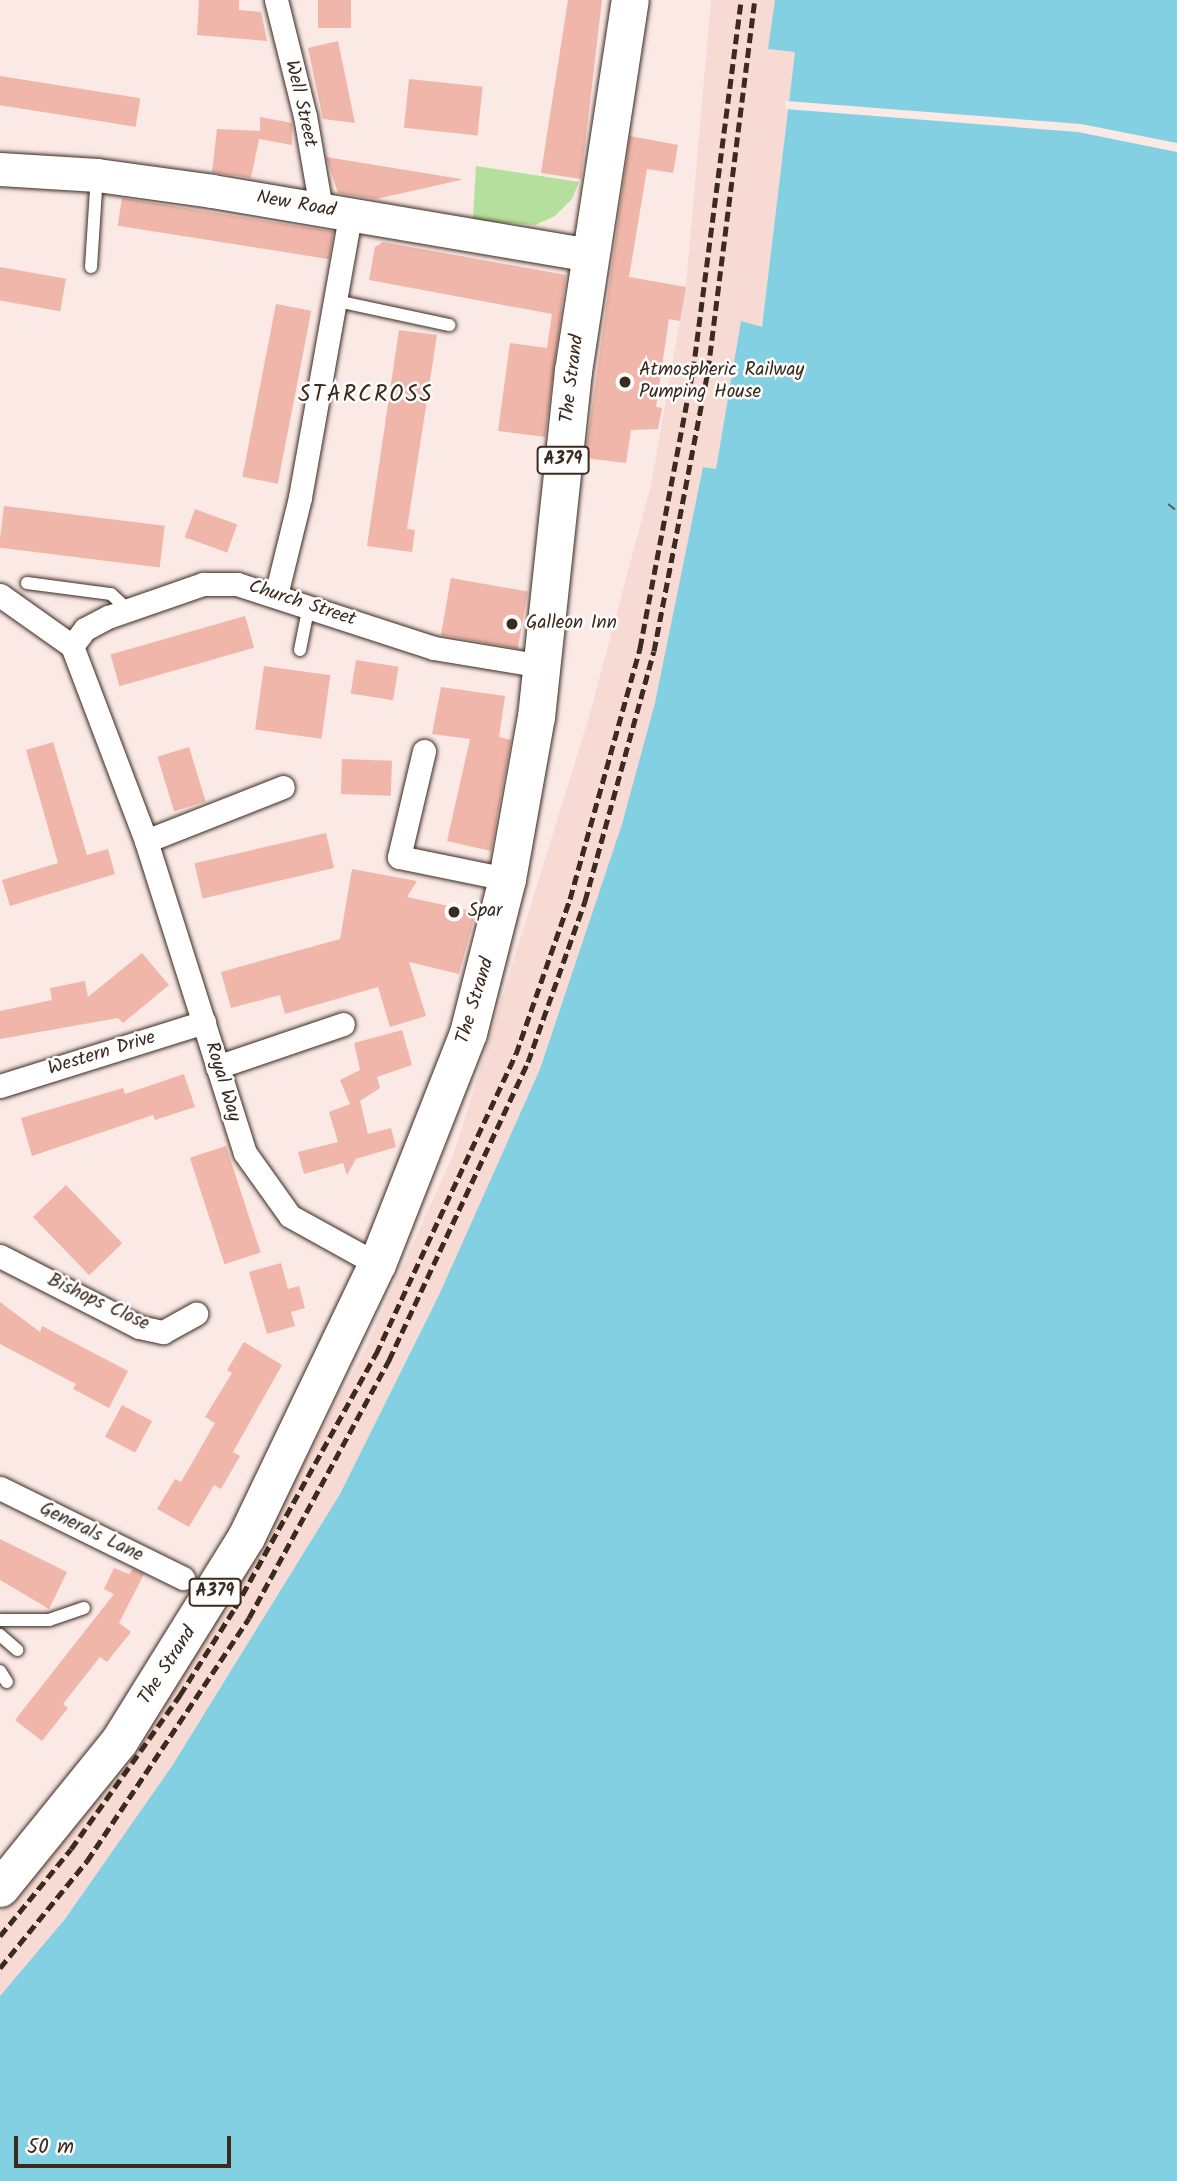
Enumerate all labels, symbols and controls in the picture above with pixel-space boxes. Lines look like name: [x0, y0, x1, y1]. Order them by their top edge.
street label: Well Street: [279, 58, 321, 150]
street label: New Road: [255, 187, 337, 223]
street label: The Strand: [556, 334, 590, 424]
place label: Atmospheric Railway Pumping House: [639, 360, 804, 404]
marker: Atmospheric Railway Pumping House: [617, 374, 633, 390]
district label: STARCROSS: [299, 381, 433, 409]
road number: A379: [535, 446, 591, 474]
street label: Church Street: [245, 576, 359, 632]
place label: Galleon Inn: [526, 613, 617, 635]
marker: Galleon Inn: [504, 616, 520, 632]
place label: Spar: [468, 901, 502, 923]
marker: Spar: [446, 904, 462, 920]
street label: The Strand: [452, 955, 500, 1047]
street label: Western Drive: [46, 1027, 158, 1081]
street label: Royal Way: [199, 1039, 245, 1125]
street label: Bishops Close: [44, 1270, 152, 1336]
street label: Generals Lane: [36, 1498, 146, 1568]
road number: A379: [187, 1577, 243, 1606]
street label: The Strand: [134, 1623, 202, 1709]
scale bar: [18, 2122, 234, 2166]
text: 50 m: [27, 2131, 74, 2164]

